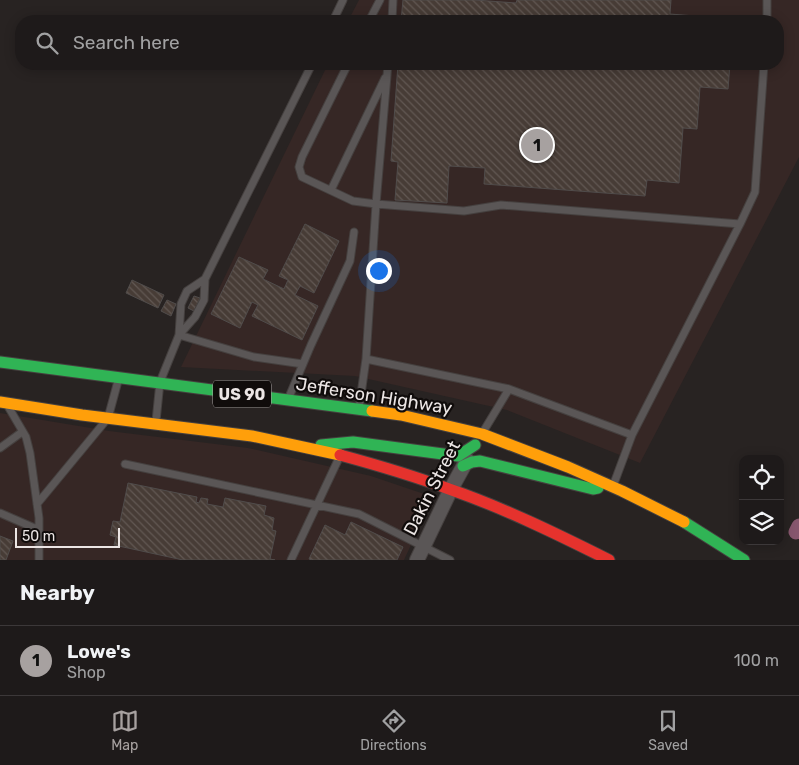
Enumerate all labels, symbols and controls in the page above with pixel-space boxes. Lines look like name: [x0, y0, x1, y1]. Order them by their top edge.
search box: [15, 15, 784, 70]
icon: search: [33, 29, 61, 57]
text: Search here: [73, 31, 180, 54]
pin: 1: [521, 126, 553, 164]
your location: [366, 258, 392, 284]
street label: Jefferson Highway: [294, 373, 454, 419]
road number: US 90: [213, 380, 271, 408]
street label: Dakin Street: [399, 437, 465, 539]
map controls: [739, 455, 784, 545]
button: locate: [739, 455, 784, 500]
button: layers: [739, 500, 784, 545]
scale bar: [15, 525, 120, 548]
text: 50 m: [22, 528, 55, 545]
text: Nearby: [20, 580, 95, 605]
text: Lowe's: [67, 640, 131, 663]
text: 1: [32, 651, 40, 670]
text: 100 m: [734, 651, 779, 670]
text: Shop: [67, 663, 105, 682]
tab: Map: [111, 707, 139, 754]
tab: Directions: [360, 707, 427, 754]
tab: Saved: [648, 707, 688, 754]

